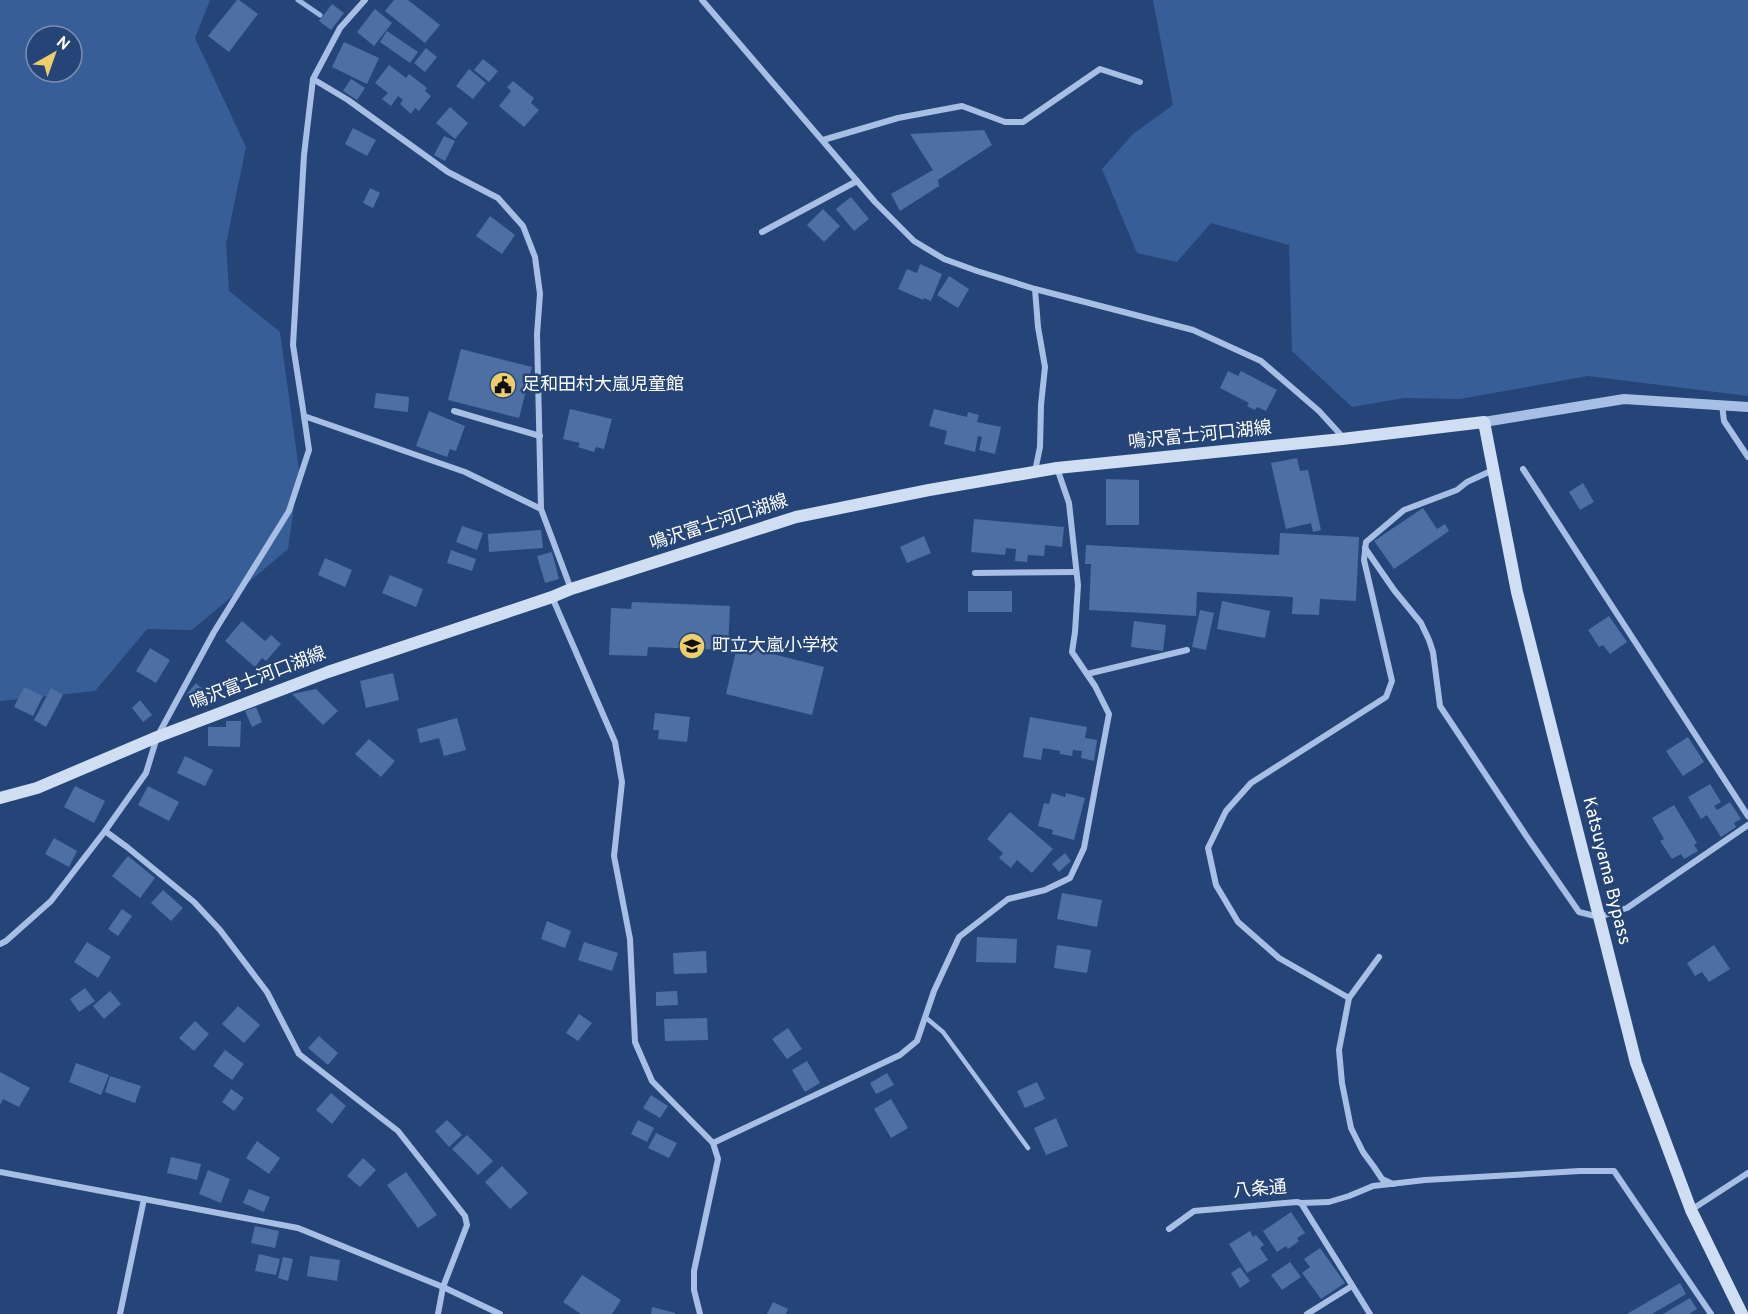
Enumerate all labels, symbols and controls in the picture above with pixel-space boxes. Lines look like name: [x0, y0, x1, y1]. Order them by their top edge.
north arrow: [24, 24, 84, 84]
text: N: [52, 33, 73, 55]
public building icon: 足和田村大嵐児童館: [488, 370, 518, 400]
place label: 足和田村大嵐児童館: [522, 374, 684, 397]
street label: 鳴沢富士河口湖線: [1127, 417, 1273, 455]
street label: 鳴沢富士河口湖線: [647, 490, 791, 556]
school or university icon: 町立大嵐小学校: [677, 631, 707, 661]
place label: 町立大嵐小学校: [712, 635, 838, 658]
street label: 鳴沢富士河口湖線: [187, 642, 329, 716]
street label: Katsuyama Bypass: [1576, 795, 1636, 947]
street label: 八条通: [1232, 1176, 1288, 1204]

